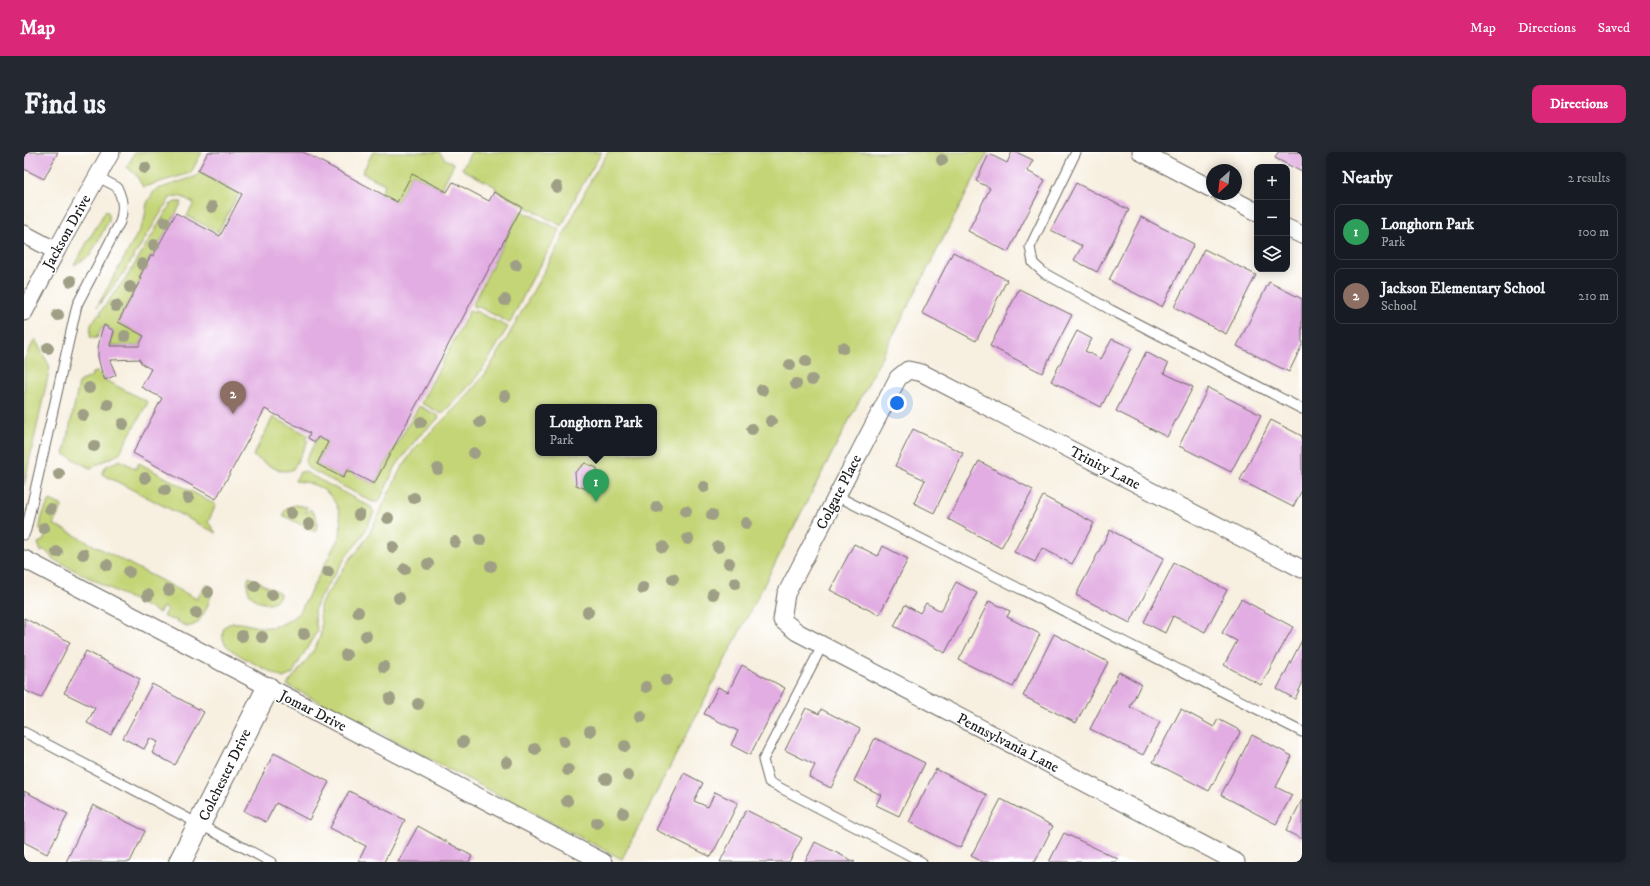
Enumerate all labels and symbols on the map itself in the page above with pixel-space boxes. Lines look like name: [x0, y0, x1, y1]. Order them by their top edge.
north arrow: [1206, 164, 1242, 200]
street label: Jackson Drive: [38, 191, 95, 275]
pin: 2: [220, 381, 246, 414]
your location: [887, 393, 907, 413]
street label: Trinity Lane: [1066, 442, 1144, 494]
street label: Colgate Place: [812, 451, 866, 533]
pin: 1: [583, 469, 609, 502]
street label: Jomar Drive: [274, 685, 350, 736]
street label: Pennsylvania Lane: [954, 709, 1062, 777]
street label: Colchester Drive: [194, 726, 256, 824]

